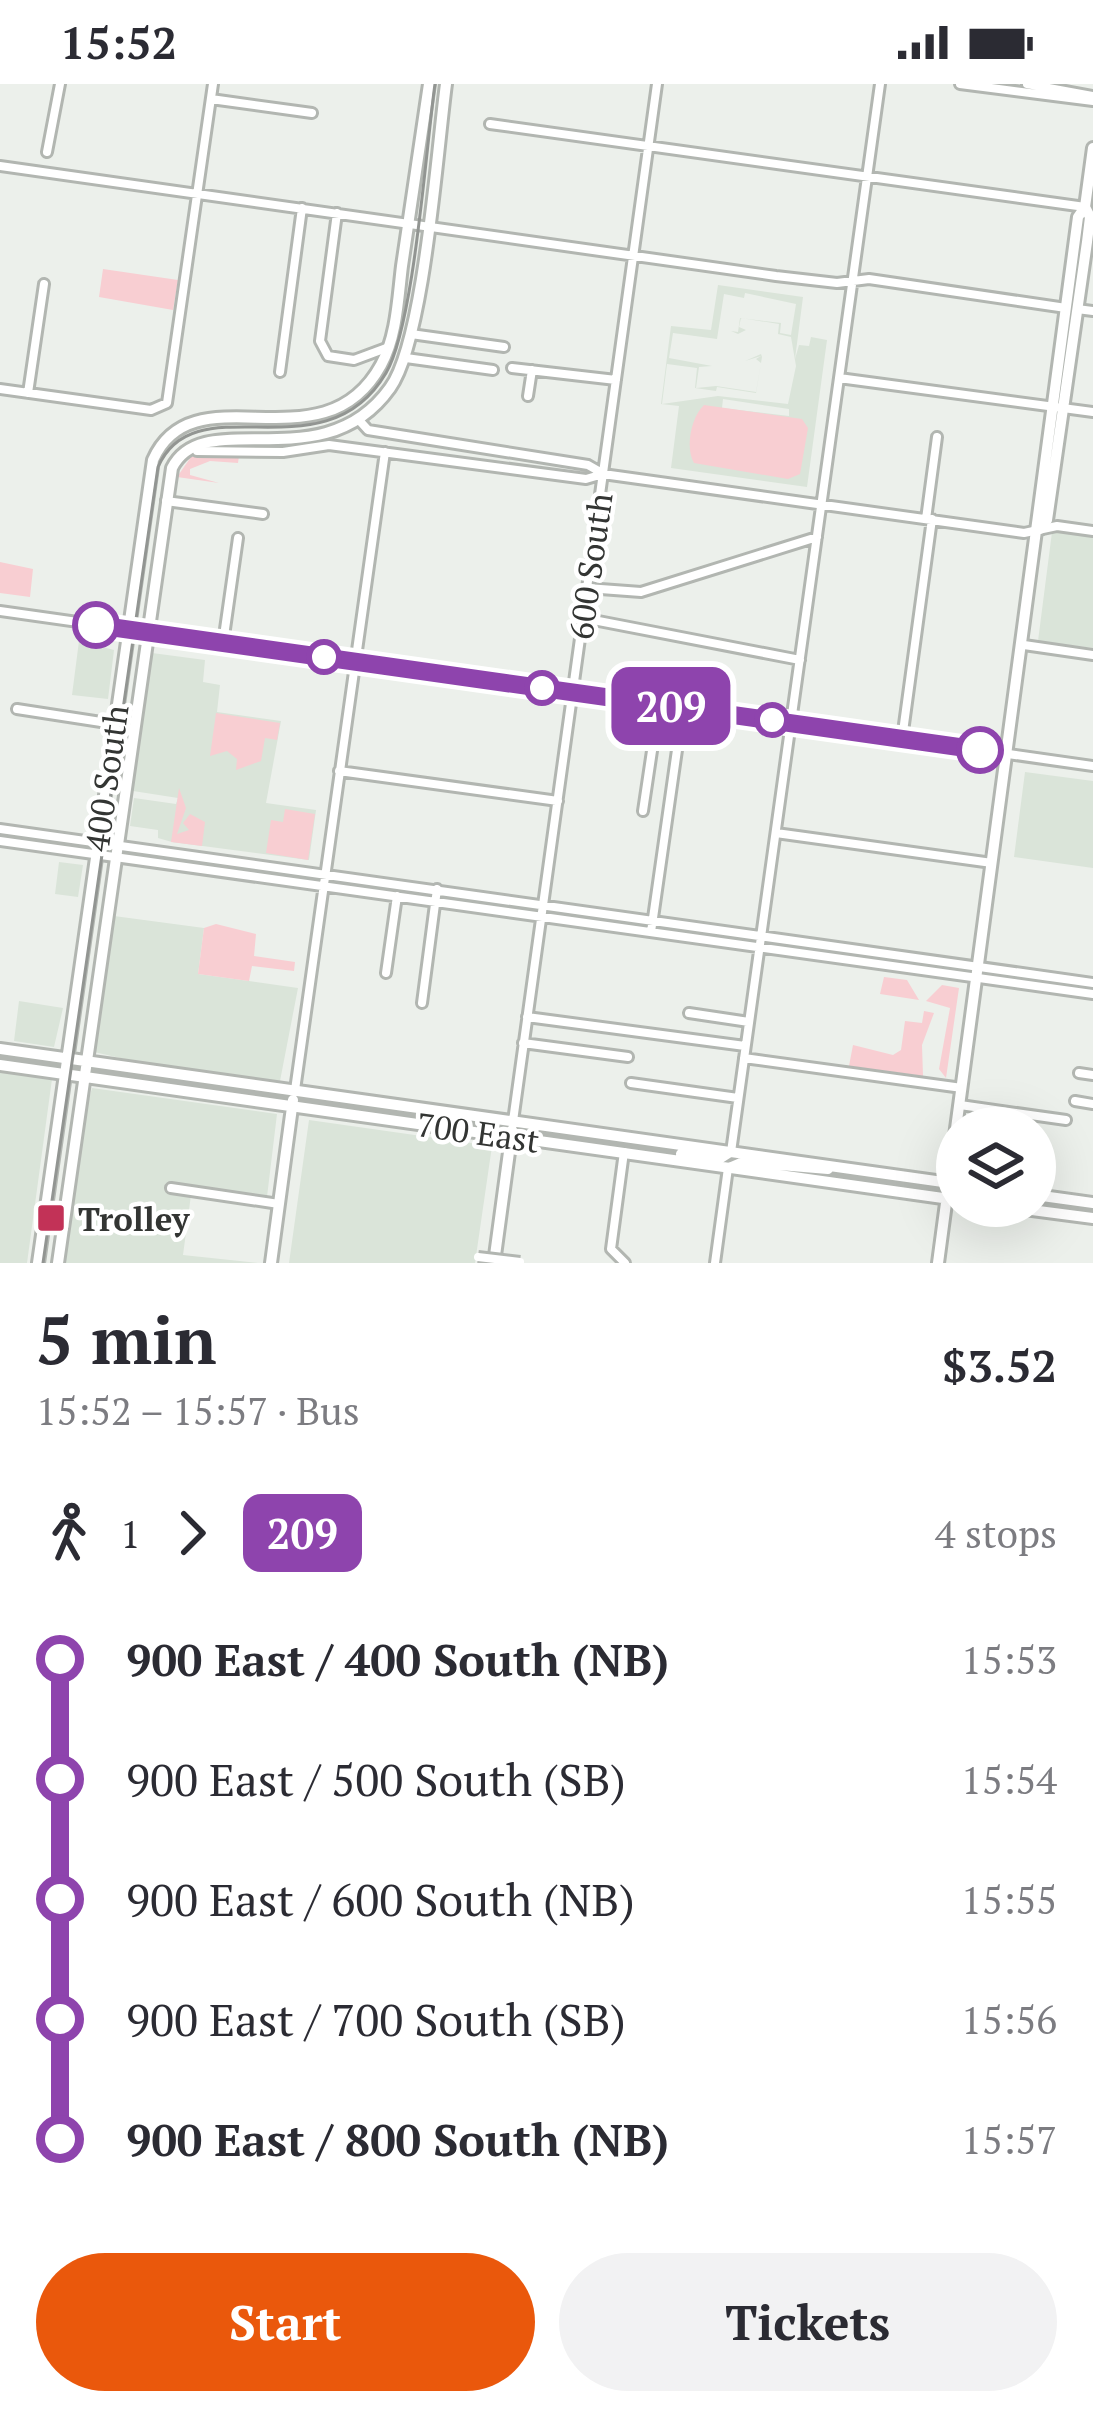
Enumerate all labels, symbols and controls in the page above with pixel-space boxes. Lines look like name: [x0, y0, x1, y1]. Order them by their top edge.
text: 15:52: [60, 12, 177, 72]
street label: 600 South: [558, 490, 622, 642]
unlabelled marker: [74, 603, 118, 647]
unlabelled marker: [308, 641, 340, 673]
line badge: 209: [602, 667, 740, 745]
unlabelled marker: [526, 672, 558, 704]
text: 209: [635, 678, 707, 734]
street label: 400 South: [74, 702, 138, 854]
unlabelled marker: [756, 704, 788, 736]
unlabelled marker: [958, 728, 1002, 772]
street label: 700 East: [414, 1102, 542, 1162]
map controls: [936, 1107, 1056, 1227]
button: layers: [936, 1107, 1056, 1227]
place label: Trolley: [78, 1197, 190, 1240]
marker: Trolley: [35, 1202, 67, 1234]
text: 5 min: [36, 1295, 217, 1383]
text: $3.52: [942, 1335, 1057, 1395]
text: 15:52 – 15:57 · Bus: [36, 1384, 360, 1436]
icon: walk: [36, 1500, 102, 1566]
icon: forward: [159, 1500, 225, 1566]
text: 209: [267, 1505, 338, 1561]
text: 1: [120, 1507, 141, 1559]
text: 4 stops: [935, 1507, 1057, 1559]
text: 900 East / 400 South (NB): [126, 1629, 669, 1689]
text: 15:53: [961, 1633, 1057, 1685]
text: 900 East / 500 South (SB): [126, 1749, 626, 1809]
text: 15:54: [961, 1753, 1057, 1805]
text: 900 East / 600 South (NB): [126, 1869, 635, 1929]
text: 15:55: [961, 1873, 1057, 1925]
text: 900 East / 700 South (SB): [126, 1989, 626, 2049]
text: 15:56: [961, 1993, 1057, 2045]
text: 900 East / 800 South (NB): [126, 2109, 669, 2169]
text: 15:57: [961, 2113, 1057, 2165]
button: Start: [36, 2253, 535, 2391]
button: Tickets: [559, 2253, 1057, 2391]

